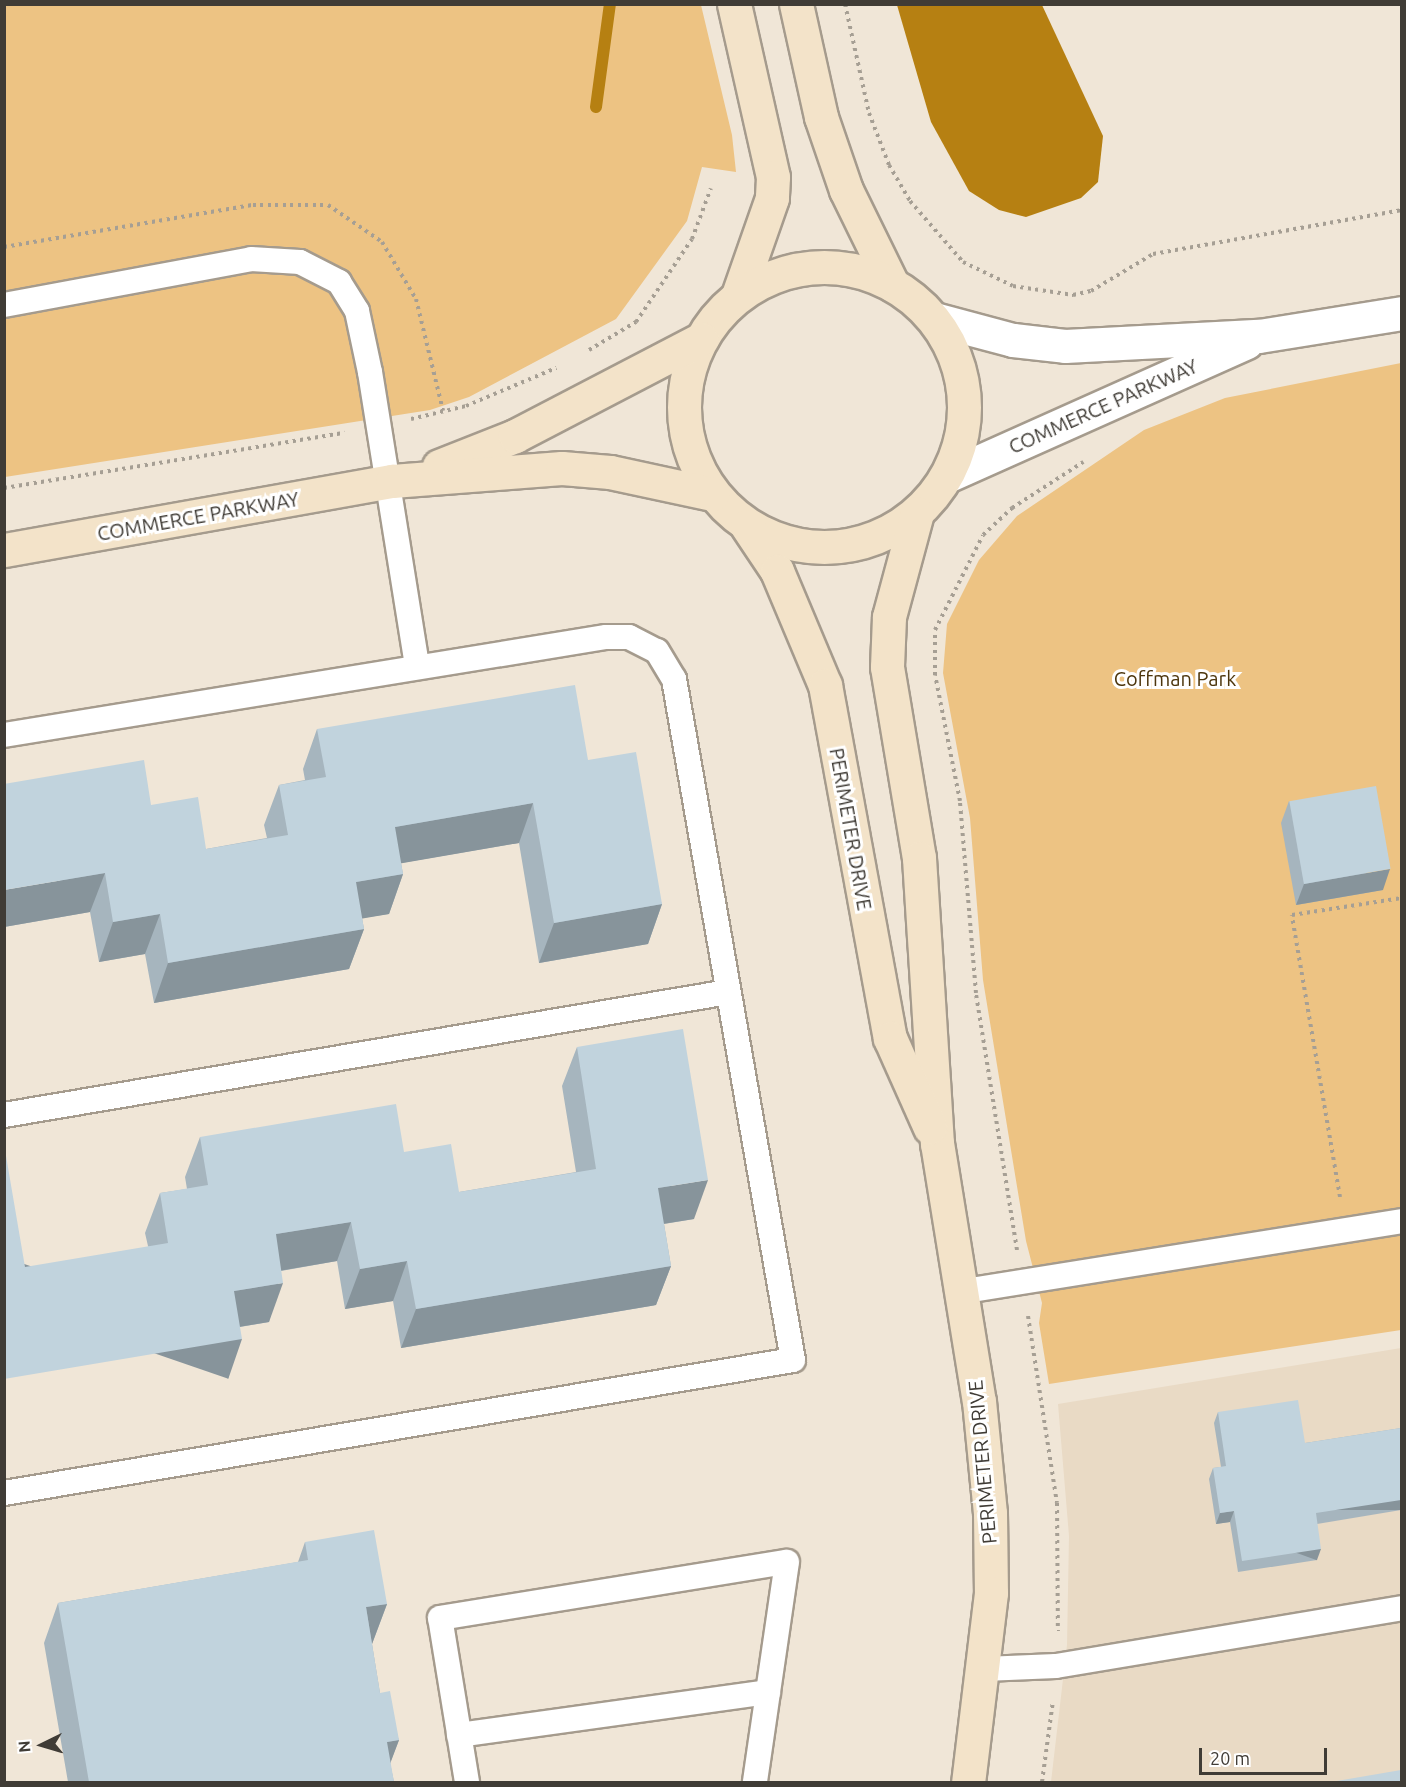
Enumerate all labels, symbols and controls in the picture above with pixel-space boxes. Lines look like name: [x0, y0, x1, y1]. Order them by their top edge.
street label: COMMERCE PARKWAY: [1005, 353, 1201, 459]
street label: COMMERCE PARKWAY: [95, 486, 301, 546]
park label: Coffman Park: [1114, 666, 1236, 690]
street label: PERIMETER DRIVE: [825, 746, 877, 912]
street label: PERIMETER DRIVE: [963, 1379, 1001, 1545]
north arrow: [12, 1715, 72, 1775]
scale bar: [1202, 1736, 1330, 1774]
text: N: [15, 1740, 34, 1753]
text: 20 m: [1210, 1748, 1250, 1768]

